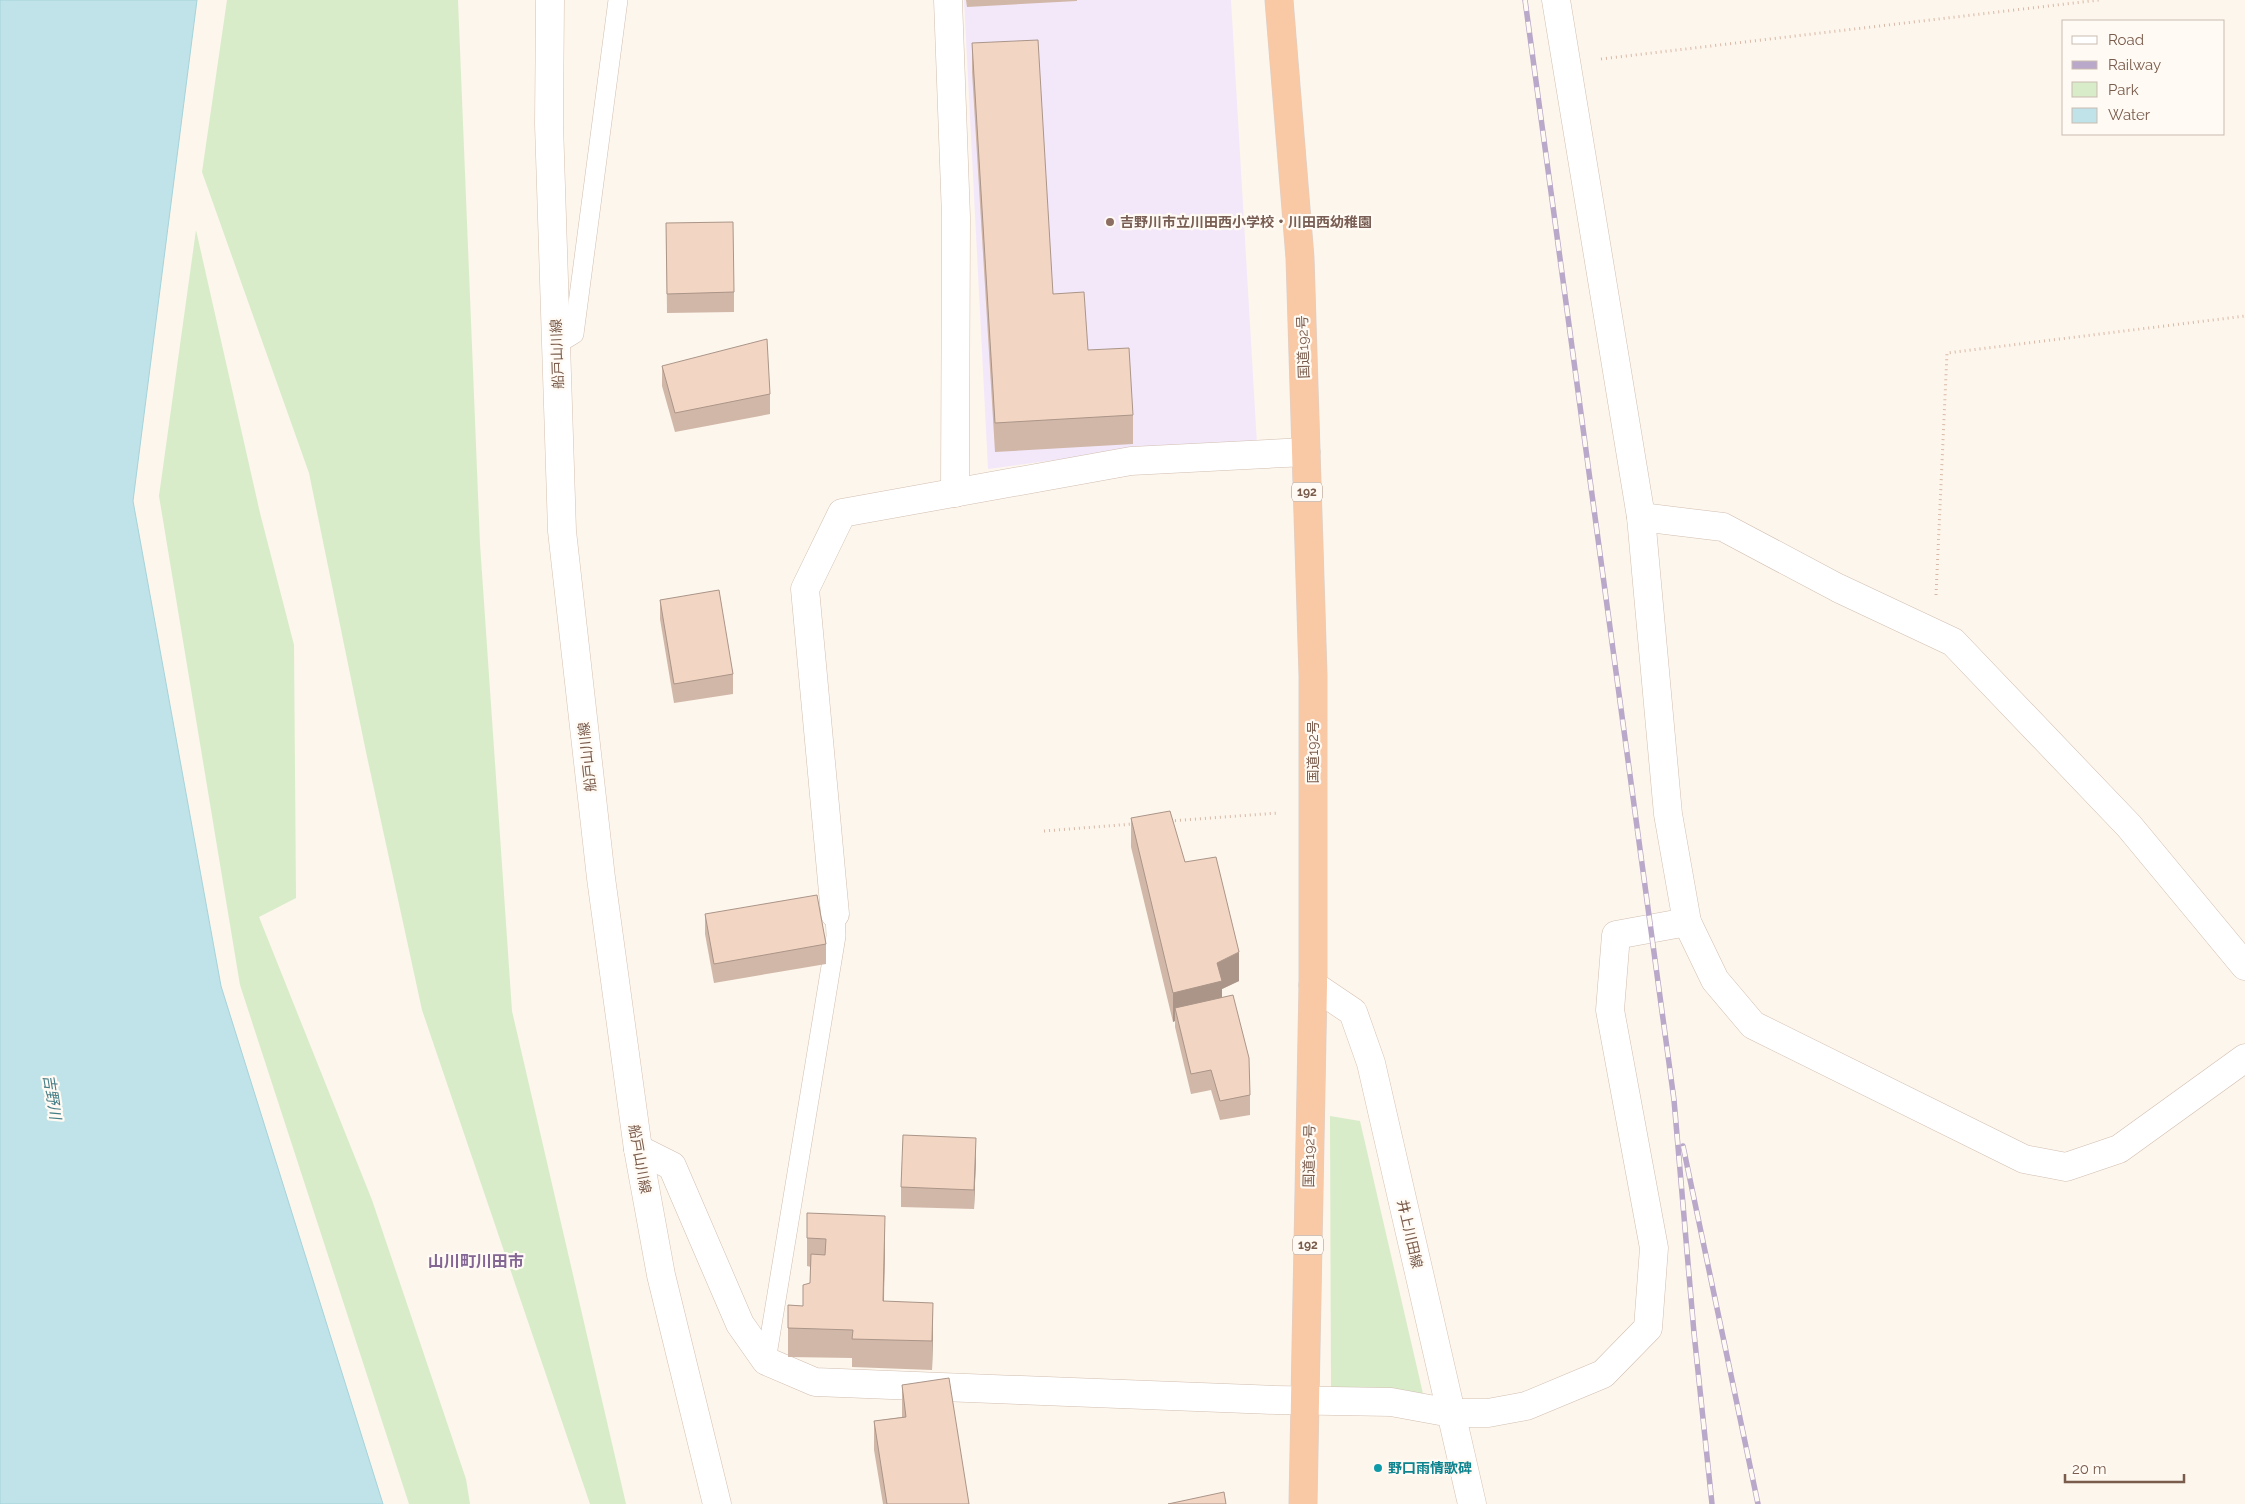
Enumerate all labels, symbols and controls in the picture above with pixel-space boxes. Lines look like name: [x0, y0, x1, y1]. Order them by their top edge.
legend: [2062, 20, 2225, 135]
text: Road: [2108, 31, 2144, 49]
text: Railway: [2108, 56, 2161, 74]
text: Park: [2108, 81, 2139, 99]
text: Water: [2108, 106, 2151, 124]
place label: 吉野川市立川田西小学校・川田西幼稚園: [1120, 214, 1372, 230]
marker: 吉野川市立川田西小学校・川田西幼稚園: [1104, 216, 1116, 228]
street label: 国道192号: [1294, 315, 1312, 379]
street label: 船戸山川線: [548, 319, 566, 389]
road number: 192: [1292, 482, 1322, 502]
street label: 国道192号: [1305, 720, 1321, 784]
street label: 船戸山川線: [575, 721, 599, 793]
water label: 吉野川: [40, 1073, 65, 1123]
street label: 船戸山川線: [626, 1123, 654, 1195]
street label: 国道192号: [1300, 1124, 1318, 1188]
street label: 井上川田線: [1394, 1198, 1426, 1270]
road number: 192: [1293, 1236, 1323, 1254]
district label: 山川町川田市: [428, 1252, 524, 1271]
scale bar: [2065, 1452, 2184, 1484]
place label: 野口雨情歌碑: [1388, 1460, 1472, 1476]
text: 20 m: [2072, 1460, 2107, 1478]
marker: 野口雨情歌碑: [1372, 1462, 1384, 1474]

